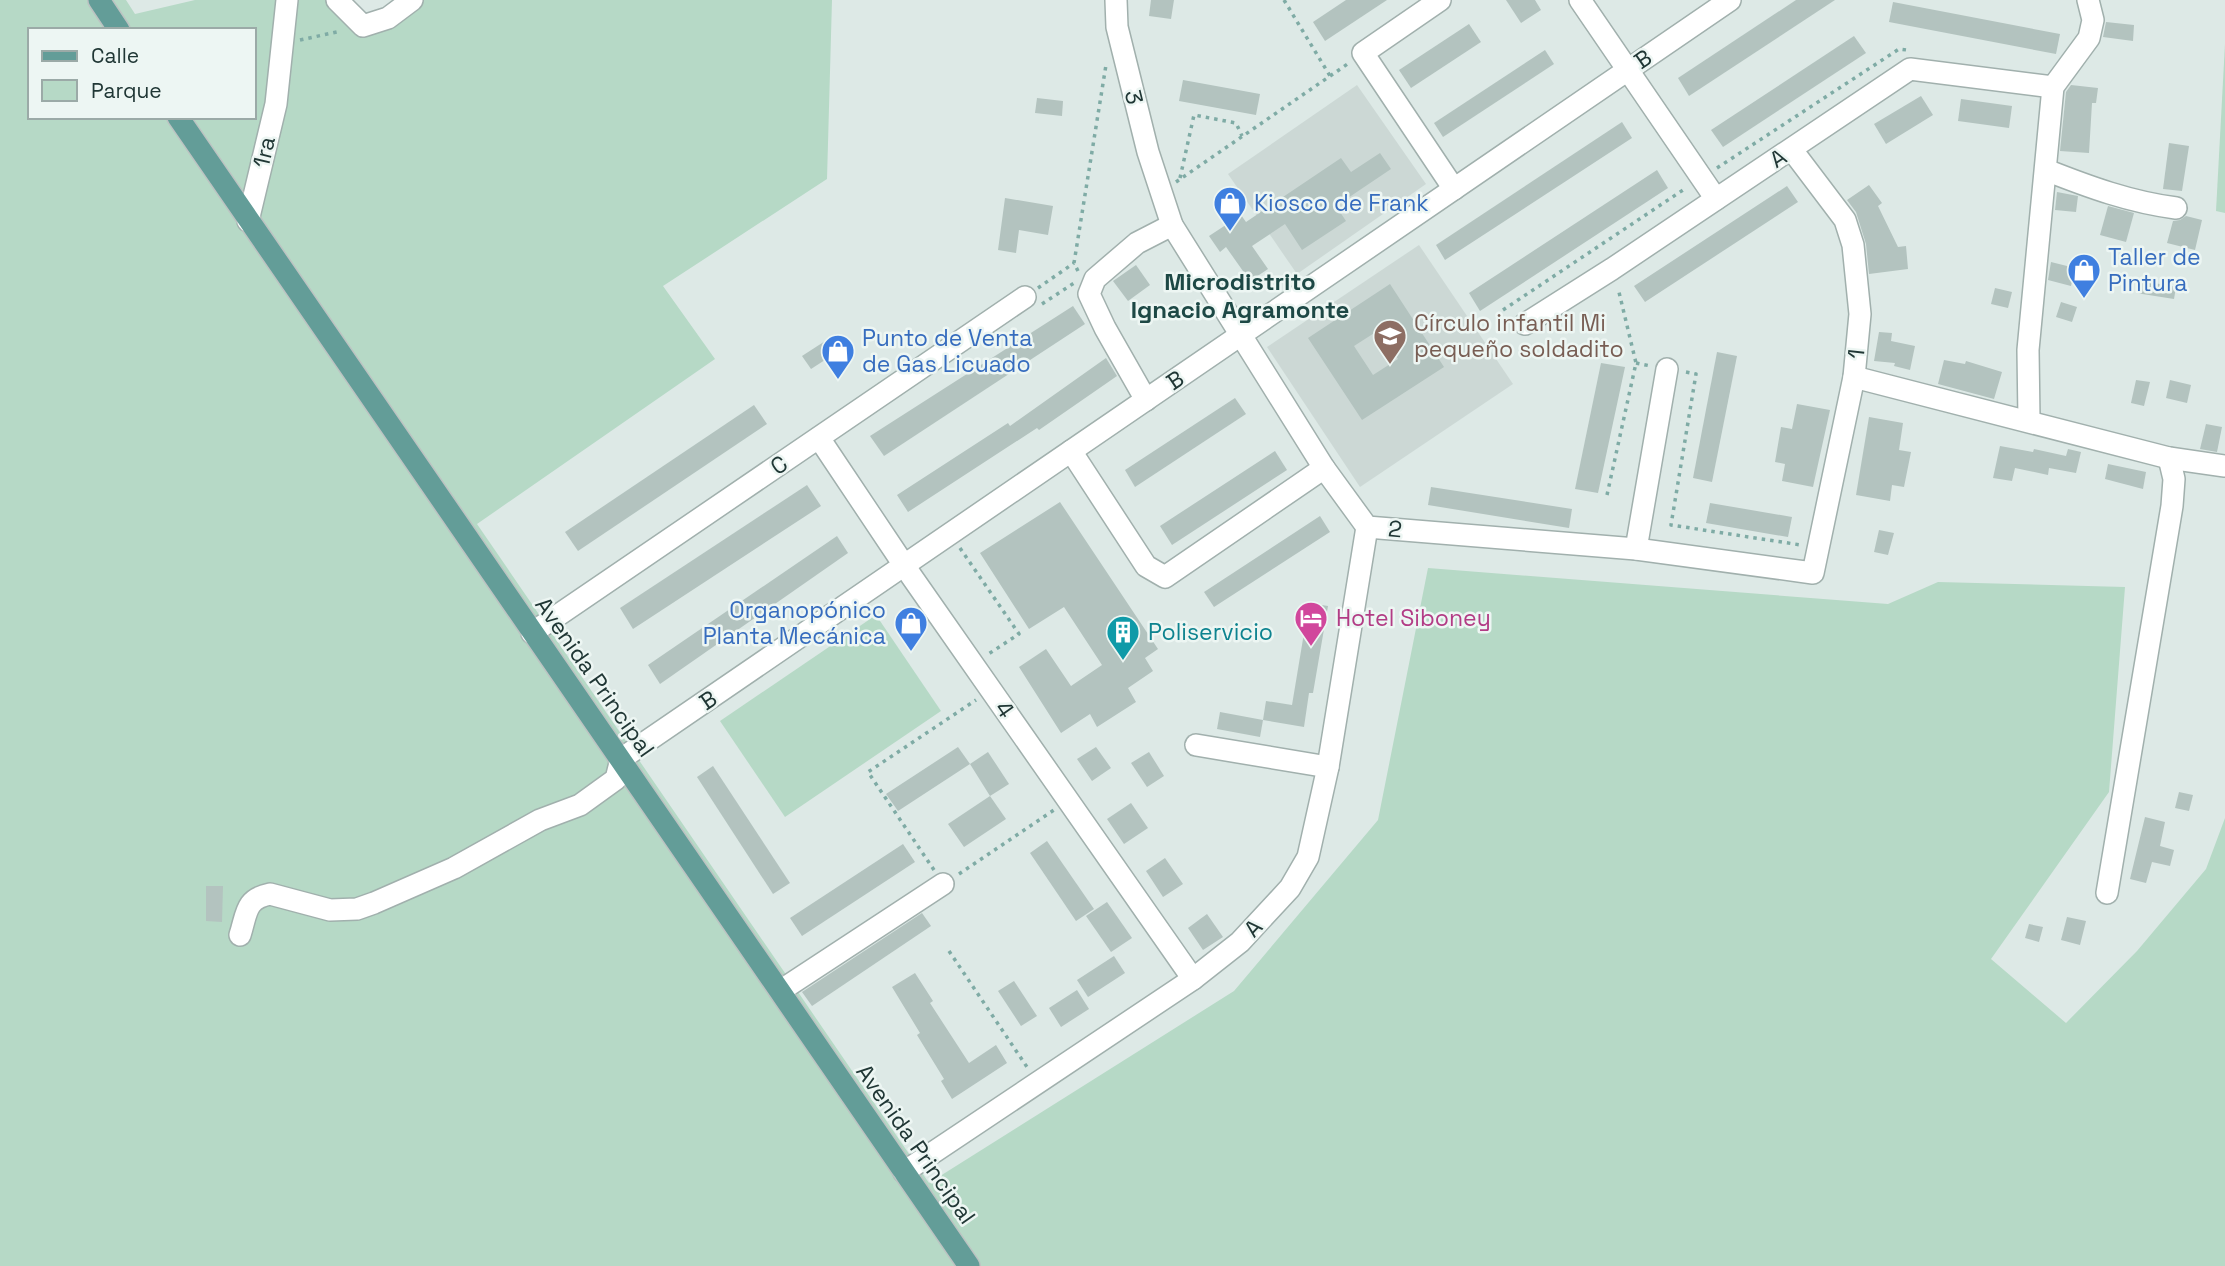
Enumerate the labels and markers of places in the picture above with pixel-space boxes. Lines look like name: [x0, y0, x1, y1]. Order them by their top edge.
shop icon: Kiosco de Frank: [1211, 184, 1249, 233]
place label: Kiosco de Frank: [1254, 188, 1429, 218]
place label: Taller de Pintura: [2108, 242, 2201, 298]
shop icon: Taller de Pintura: [2065, 251, 2103, 300]
place label: Círculo infantil Mi pequeño soldadito: [1414, 308, 1624, 364]
school or university icon: Círculo infantil Mi pequeño soldadito: [1371, 317, 1409, 366]
place label: Punto de Venta de Gas Licuado: [862, 323, 1033, 379]
shop icon: Punto de Venta de Gas Licuado: [819, 332, 857, 381]
place label: Organopónico Planta Mecánica: [703, 595, 886, 651]
hotel icon: Hotel Siboney: [1292, 599, 1330, 648]
place label: Hotel Siboney: [1336, 603, 1491, 633]
shop icon: Organopónico Planta Mecánica: [892, 604, 930, 653]
building icon: Poliservicio: [1104, 613, 1142, 662]
place label: Poliservicio: [1148, 617, 1273, 647]

